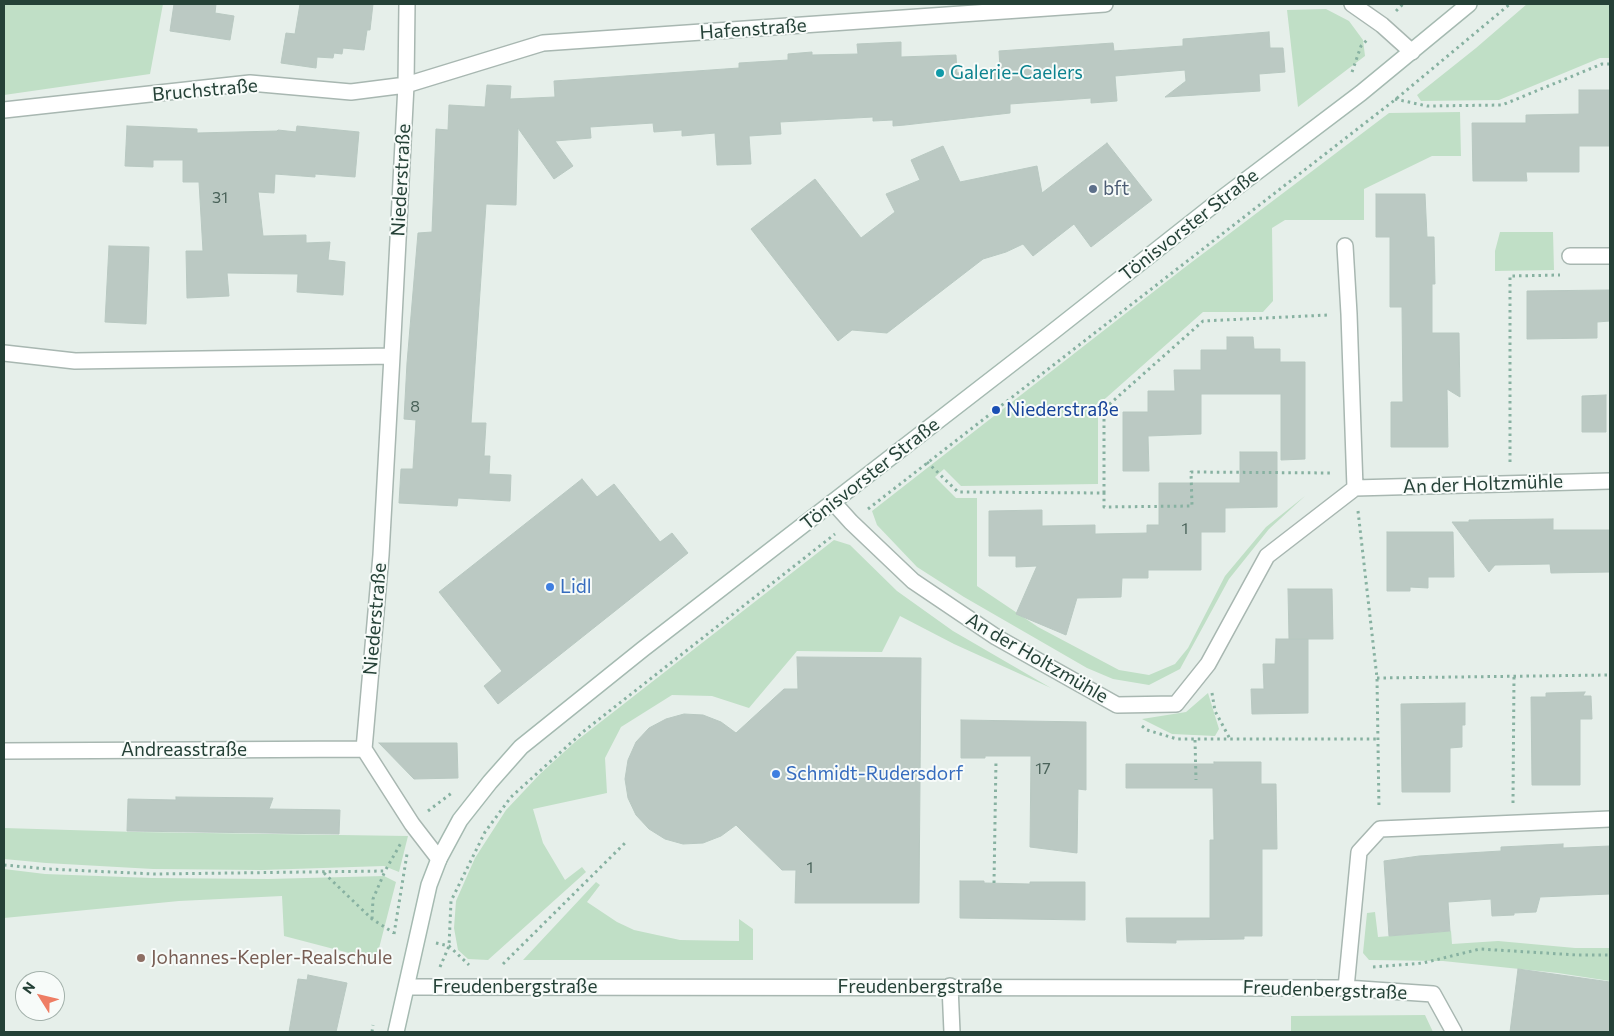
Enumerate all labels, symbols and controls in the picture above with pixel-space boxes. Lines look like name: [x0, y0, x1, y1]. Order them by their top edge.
street label: Hafenstraße: [699, 14, 807, 44]
place label: Galerie-Caelers: [950, 62, 1083, 84]
marker: Galerie-Caelers: [934, 67, 946, 79]
street label: Bruchstraße: [151, 74, 259, 106]
street label: Niederstraße: [387, 123, 415, 237]
street label: Tönisvorster Straße: [1115, 164, 1263, 286]
place label: bft: [1103, 178, 1129, 200]
marker: bft: [1087, 183, 1099, 195]
house number: 31: [212, 188, 228, 208]
house number: 8: [410, 397, 420, 417]
place label: Niederstraße: [1006, 399, 1119, 421]
marker: Niederstraße: [990, 404, 1002, 416]
street label: Tönisvorster Straße: [796, 413, 944, 535]
street label: An der Holtzmühle: [1402, 470, 1564, 498]
house number: 1: [1182, 519, 1188, 539]
street label: Niederstraße: [359, 562, 391, 676]
place label: Lidl: [560, 576, 592, 598]
marker: Lidl: [544, 581, 556, 593]
street label: An der Holtzmühle: [962, 608, 1112, 708]
street label: Andreasstraße: [121, 739, 247, 761]
house number: 17: [1035, 759, 1051, 779]
place label: Schmidt-Rudersdorf: [786, 763, 963, 785]
marker: Schmidt-Rudersdorf: [770, 768, 782, 780]
house number: 1: [807, 858, 813, 878]
place label: Johannes-Kepler-Realschule: [151, 947, 392, 969]
marker: Johannes-Kepler-Realschule: [135, 952, 147, 964]
north arrow: [15, 971, 65, 1021]
street label: Freudenbergstraße: [433, 976, 597, 998]
street label: Freudenbergstraße: [838, 976, 1002, 998]
street label: Freudenbergstraße: [1242, 976, 1408, 1004]
text: N: [18, 978, 38, 997]

